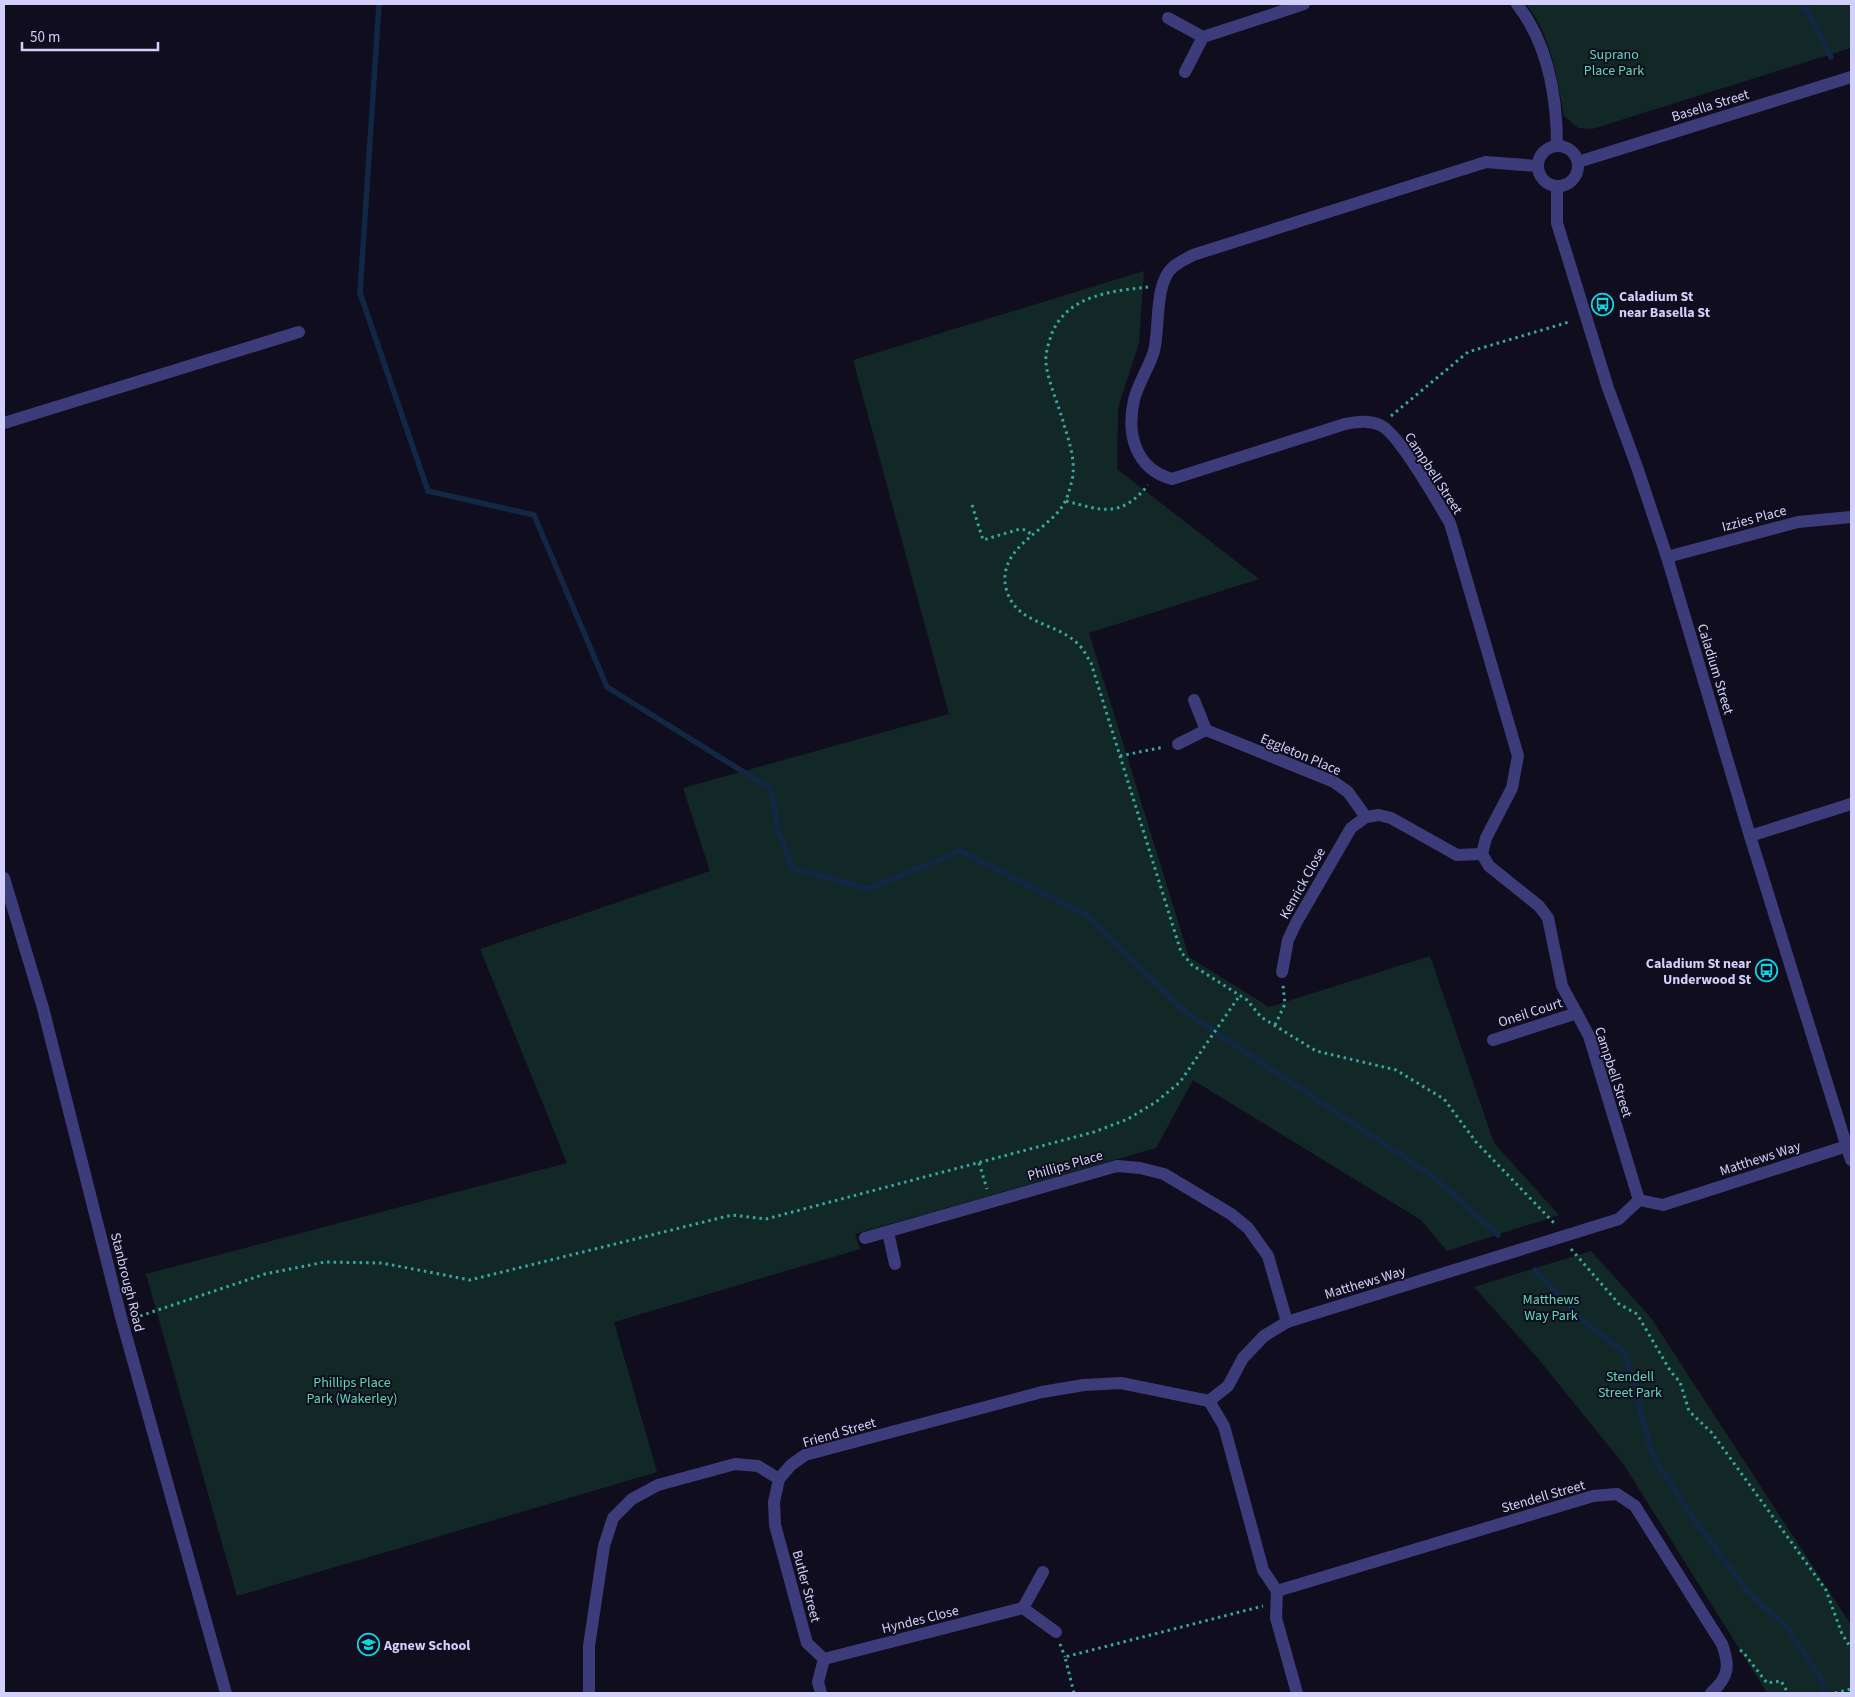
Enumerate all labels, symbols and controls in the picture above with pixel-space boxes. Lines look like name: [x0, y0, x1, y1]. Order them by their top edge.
scale bar: [22, 20, 159, 52]
text: 50 m: [30, 27, 60, 48]
park label: Suprano Place Park: [1584, 45, 1644, 81]
street label: Basella Street: [1669, 85, 1752, 127]
place label: Caladium St near Basella St: [1619, 287, 1711, 323]
bus stop icon: Caladium St near Basella St: [1591, 292, 1615, 316]
street label: Campbell Street: [1399, 429, 1467, 519]
street label: Izzies Place: [1720, 501, 1789, 537]
street label: Caladium Street: [1692, 621, 1738, 717]
street label: Eggleton Place: [1257, 729, 1344, 781]
street label: Kenrick Close: [1275, 844, 1331, 923]
place label: Caladium St near Underwood St: [1646, 954, 1752, 990]
bus stop icon: Caladium St near Underwood St: [1755, 959, 1779, 983]
street label: Oneil Court: [1496, 993, 1565, 1033]
street label: Campbell Street: [1589, 1024, 1637, 1120]
street label: Matthews Way: [1717, 1136, 1804, 1181]
street label: Phillips Place: [1025, 1146, 1105, 1186]
street label: Stanbrough Road: [105, 1231, 149, 1334]
street label: Matthews Way: [1322, 1261, 1409, 1305]
park label: Matthews Way Park: [1523, 1290, 1580, 1326]
park label: Stendell Street Park: [1598, 1367, 1662, 1403]
park label: Phillips Place Park (Wakerley): [307, 1373, 397, 1409]
street label: Friend Street: [800, 1413, 878, 1453]
street label: Stendell Street: [1499, 1475, 1588, 1518]
street label: Butler Street: [787, 1548, 825, 1625]
street label: Hyndes Close: [880, 1601, 961, 1639]
school or university icon: Agnew School: [356, 1633, 380, 1657]
place label: Agnew School: [383, 1636, 470, 1656]

